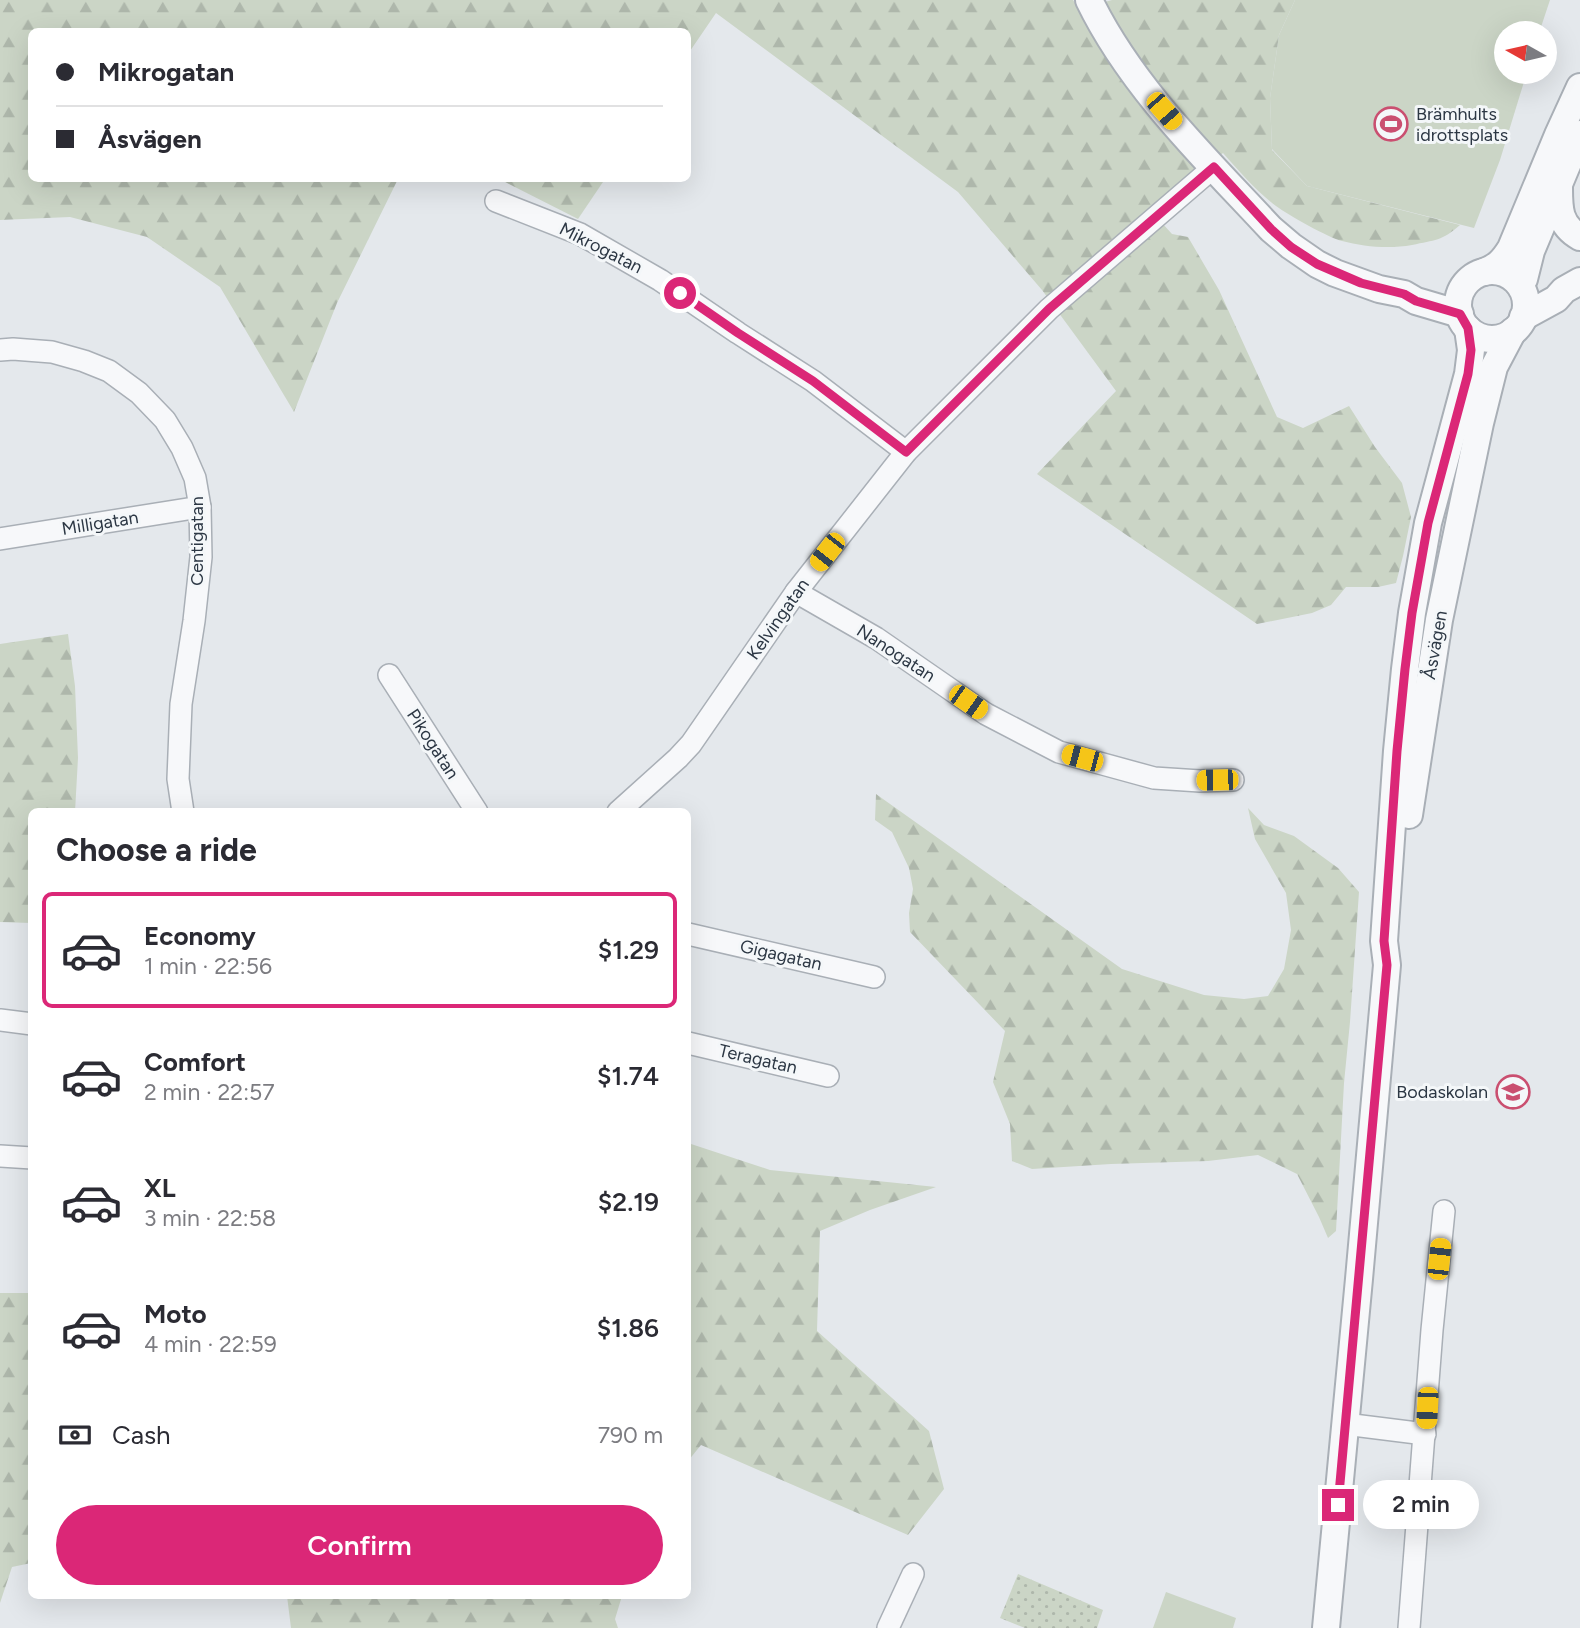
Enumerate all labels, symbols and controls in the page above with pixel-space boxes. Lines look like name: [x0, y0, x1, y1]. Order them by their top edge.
north arrow: [1494, 21, 1558, 84]
map controls: [1494, 21, 1557, 84]
text: Mikrogatan: [98, 56, 234, 88]
car: [1143, 88, 1186, 134]
place label: Brämhults idrottsplats: [1416, 103, 1508, 146]
sports icon: Brämhults idrottsplats: [1372, 105, 1410, 143]
text: Åsvägen: [98, 123, 202, 155]
street label: Mikrogatan: [556, 218, 646, 278]
route start: [664, 277, 696, 309]
street label: Centigatan: [186, 496, 208, 586]
street label: Milligatan: [60, 506, 140, 540]
car: [806, 529, 849, 575]
street label: Kelvingatan: [742, 574, 814, 664]
street label: Åsvägen: [1418, 609, 1452, 681]
street label: Nanogatan: [853, 619, 939, 687]
car: [945, 681, 992, 723]
street label: Pikogatan: [402, 705, 464, 783]
car: [1059, 742, 1106, 774]
car: [1196, 769, 1239, 791]
text: Choose a ride: [56, 831, 257, 869]
icon: car: [60, 919, 123, 982]
text: Economy: [144, 920, 256, 952]
text: $1.29: [598, 934, 659, 966]
street label: Gigagatan: [738, 935, 824, 975]
text: 1 min · 22:56: [144, 952, 272, 980]
street label: Teragatan: [717, 1039, 799, 1079]
icon: car: [60, 1045, 123, 1108]
text: Comfort: [144, 1046, 246, 1078]
text: $1.74: [597, 1060, 659, 1092]
school or university icon: Bodaskolan: [1494, 1073, 1532, 1111]
text: 2 min · 22:57: [144, 1078, 275, 1106]
place label: Bodaskolan: [1396, 1081, 1488, 1103]
icon: car: [60, 1171, 123, 1234]
text: XL: [144, 1172, 176, 1204]
text: $2.19: [598, 1186, 659, 1218]
text: 3 min · 22:58: [144, 1204, 276, 1232]
car: [1427, 1237, 1452, 1281]
icon: car: [60, 1297, 123, 1360]
text: Moto: [144, 1298, 207, 1330]
text: $1.86: [597, 1312, 659, 1344]
text: 4 min · 22:59: [144, 1330, 277, 1358]
car: [1416, 1386, 1439, 1430]
icon: cash: [56, 1416, 94, 1454]
text: Cash: [112, 1419, 171, 1451]
text: 790 m: [598, 1421, 663, 1449]
callout: 2 min: [1362, 1480, 1478, 1530]
route end: [1322, 1489, 1354, 1521]
text: 2 min: [1392, 1490, 1450, 1518]
button: Confirm: [56, 1505, 663, 1585]

